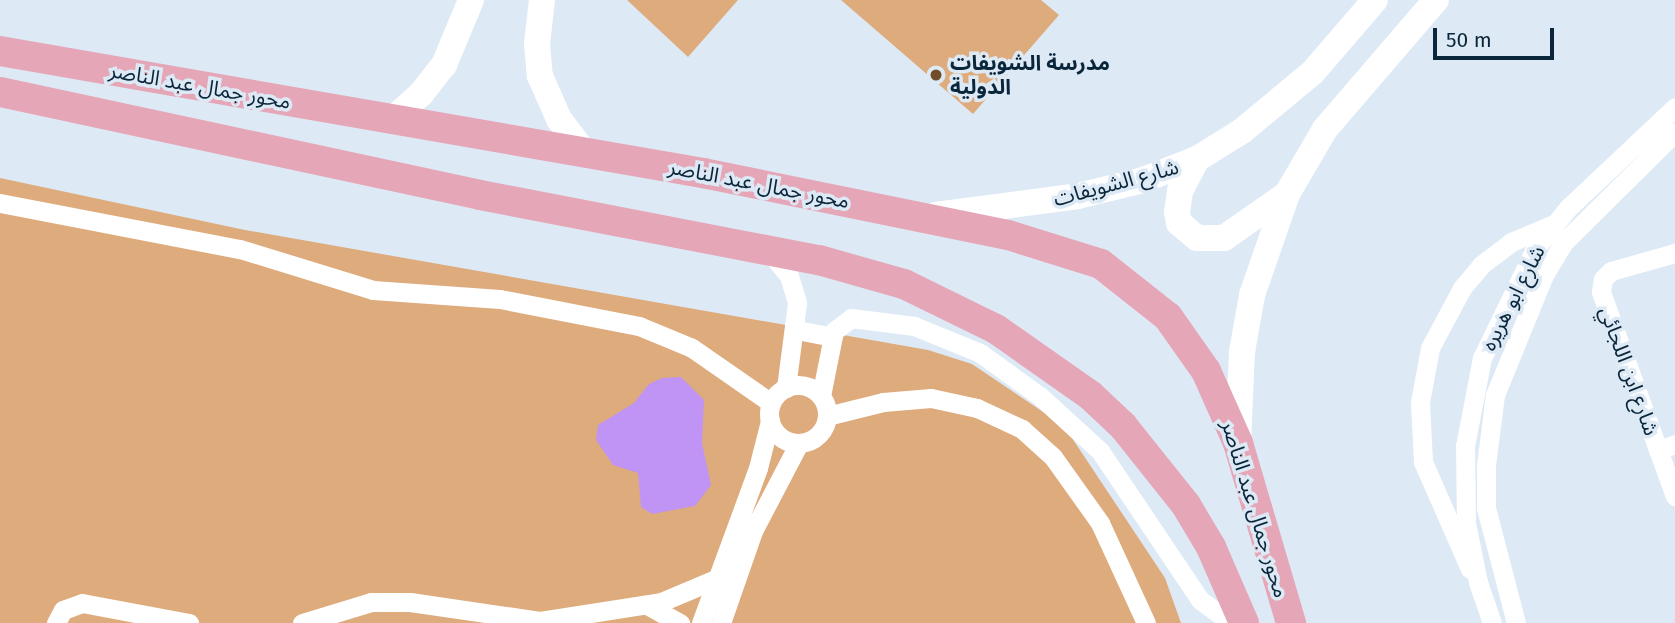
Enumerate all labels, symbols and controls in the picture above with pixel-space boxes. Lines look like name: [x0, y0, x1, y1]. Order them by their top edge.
scale bar: [1437, 14, 1558, 58]
text: 50 m: [1446, 27, 1492, 53]
place label: مدرسة الشويفات الدولية: [950, 50, 1110, 100]
street label: محور جمال عبد الناصر: [107, 58, 293, 114]
marker: مدرسة الشويفات الدولية: [928, 67, 944, 83]
street label: محور جمال عبد الناصر: [666, 154, 852, 214]
street label: شارع الشويفات: [1051, 154, 1181, 212]
street label: شارع ابو هريره: [1476, 241, 1550, 355]
street label: شارع ابن اللجائي: [1594, 303, 1664, 439]
street label: محور جمال عبد الناصر: [1216, 417, 1294, 601]

